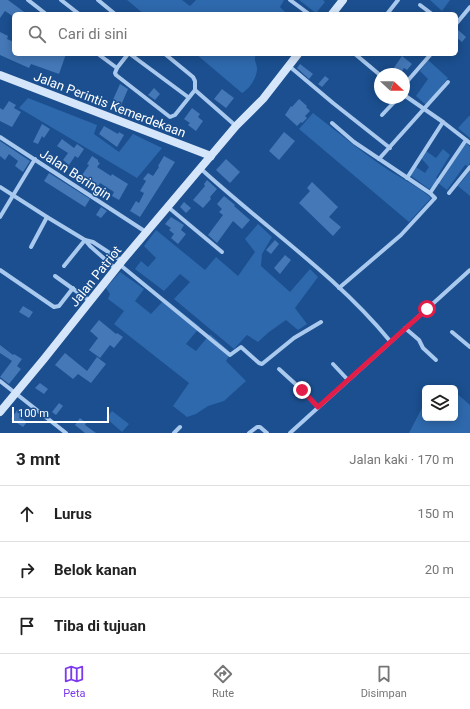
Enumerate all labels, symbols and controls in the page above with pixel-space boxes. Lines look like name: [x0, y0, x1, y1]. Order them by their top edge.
search box: [12, 12, 458, 56]
icon: search: [26, 23, 48, 45]
text: Cari di sini: [58, 25, 128, 43]
north arrow: [374, 68, 410, 104]
street label: Jalan Perintis Kemerdekaan: [32, 69, 188, 140]
street label: Jalan Beringin: [37, 146, 114, 203]
street label: Jalan Patriot: [66, 243, 124, 310]
route start: [418, 300, 436, 318]
route end: [293, 381, 311, 399]
map controls: [422, 385, 458, 421]
button: layers: [422, 385, 458, 421]
scale bar: [12, 405, 109, 424]
text: 100 m: [18, 407, 49, 420]
text: 3 mnt: [16, 449, 60, 469]
text: Jalan kaki · 170 m: [349, 452, 454, 467]
icon: ahead: [16, 503, 38, 525]
text: Lurus: [54, 505, 92, 523]
text: 150 m: [417, 506, 454, 521]
icon: right: [16, 559, 38, 581]
text: Belok kanan: [54, 561, 137, 579]
text: 20 m: [425, 562, 454, 577]
icon: arrive: [16, 615, 38, 637]
text: Tiba di tujuan: [54, 617, 146, 635]
tab: Peta: [63, 663, 86, 700]
tab: Rute: [212, 663, 234, 700]
tab: Disimpan: [361, 663, 407, 700]

